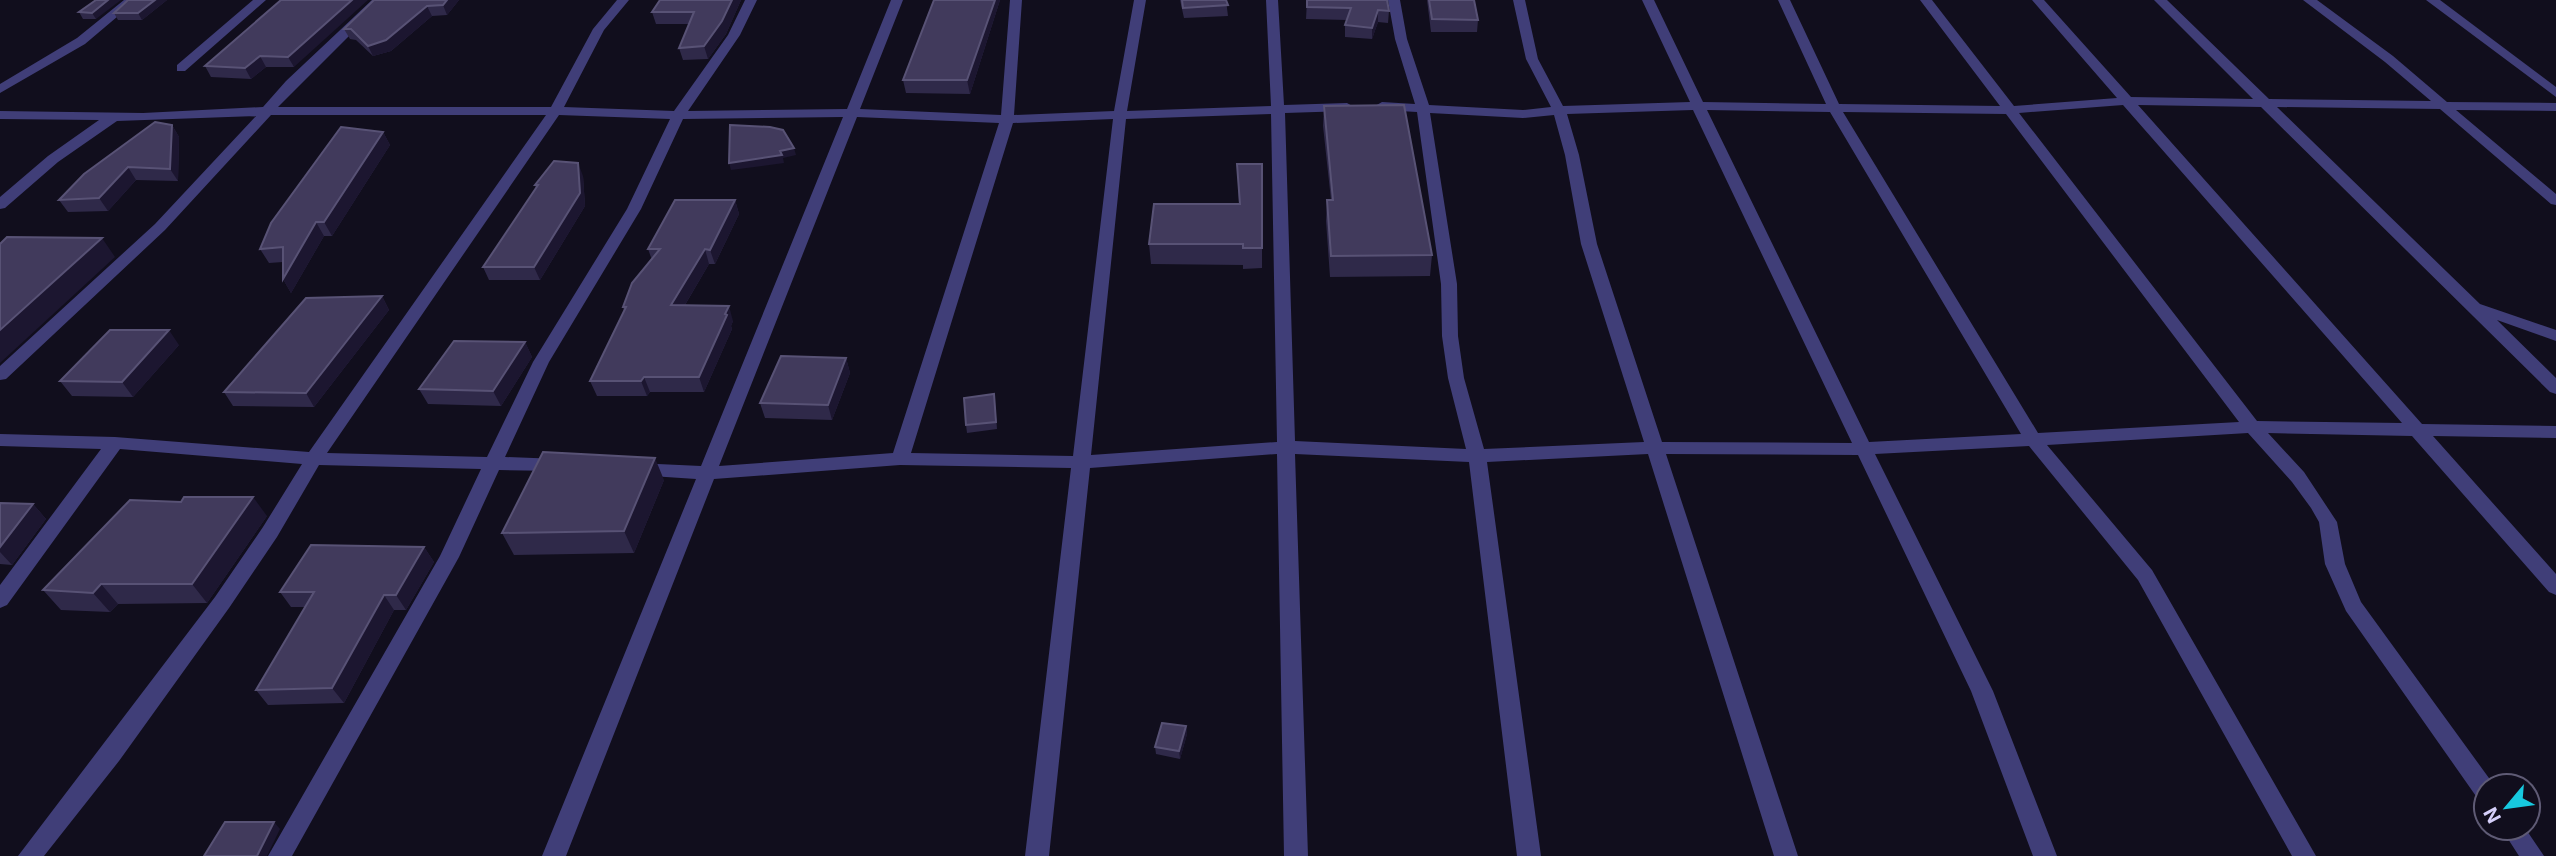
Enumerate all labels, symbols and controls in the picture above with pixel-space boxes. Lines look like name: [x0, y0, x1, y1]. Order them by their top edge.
north arrow: [2472, 772, 2542, 842]
text: N: [2479, 803, 2506, 827]

